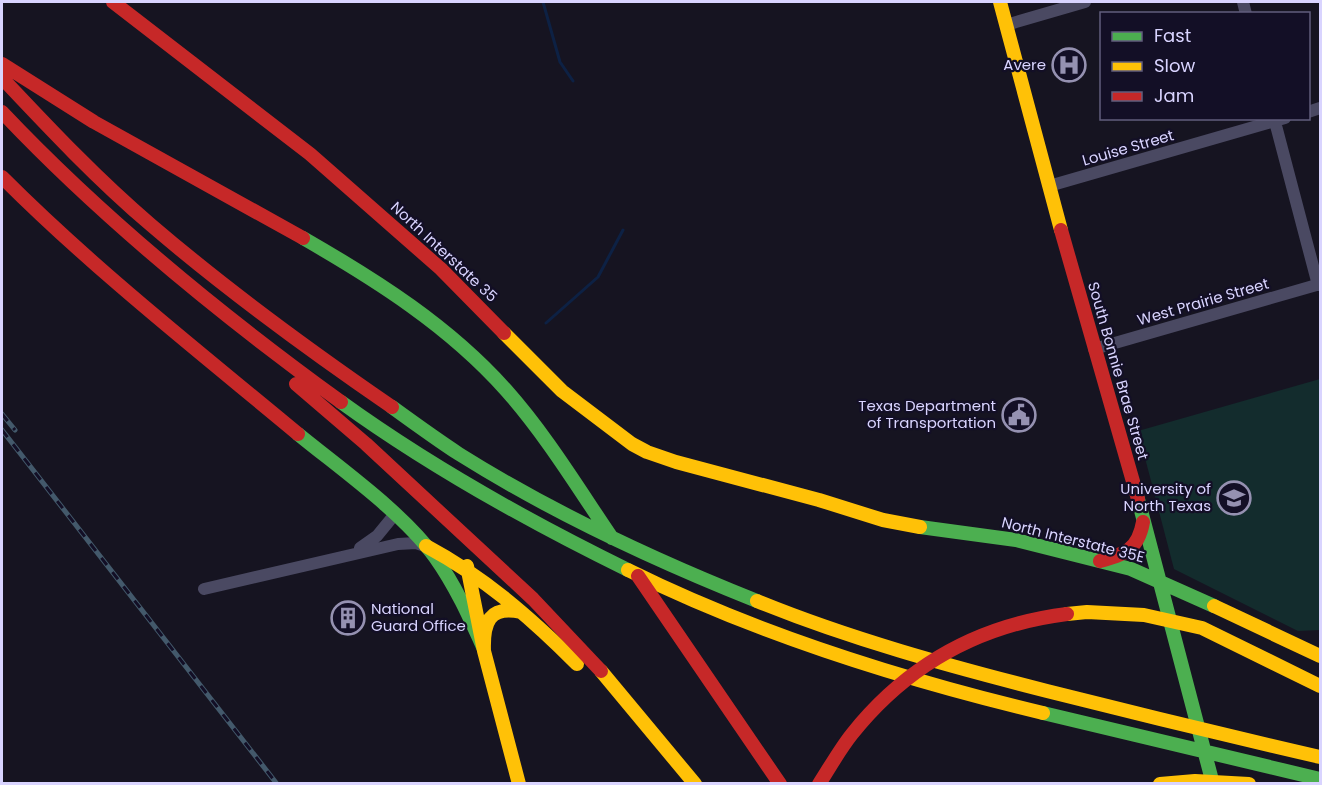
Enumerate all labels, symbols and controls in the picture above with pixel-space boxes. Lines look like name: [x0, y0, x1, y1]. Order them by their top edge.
legend: [1100, 12, 1310, 120]
text: Fast: [1154, 23, 1191, 48]
hospital icon: Avere: [1051, 47, 1087, 83]
text: Slow: [1154, 53, 1196, 78]
place label: Avere: [1003, 54, 1046, 75]
text: Jam: [1154, 83, 1194, 108]
street label: Louise Street: [1080, 124, 1176, 171]
street label: North Interstate 35: [386, 197, 502, 307]
street label: West Prairie Street: [1135, 273, 1271, 330]
street label: South Bonnie Brae Street: [1083, 279, 1154, 462]
place label: Texas Department of Transportation: [858, 395, 996, 433]
public building icon: Texas Department of Transportation: [1001, 397, 1037, 433]
place label: University of North Texas: [1120, 478, 1211, 516]
school or university icon: University of North Texas: [1216, 480, 1252, 516]
street label: North Interstate 35E: [999, 512, 1147, 567]
place label: National Guard Office: [371, 598, 466, 636]
building icon: National Guard Office: [330, 600, 366, 636]

